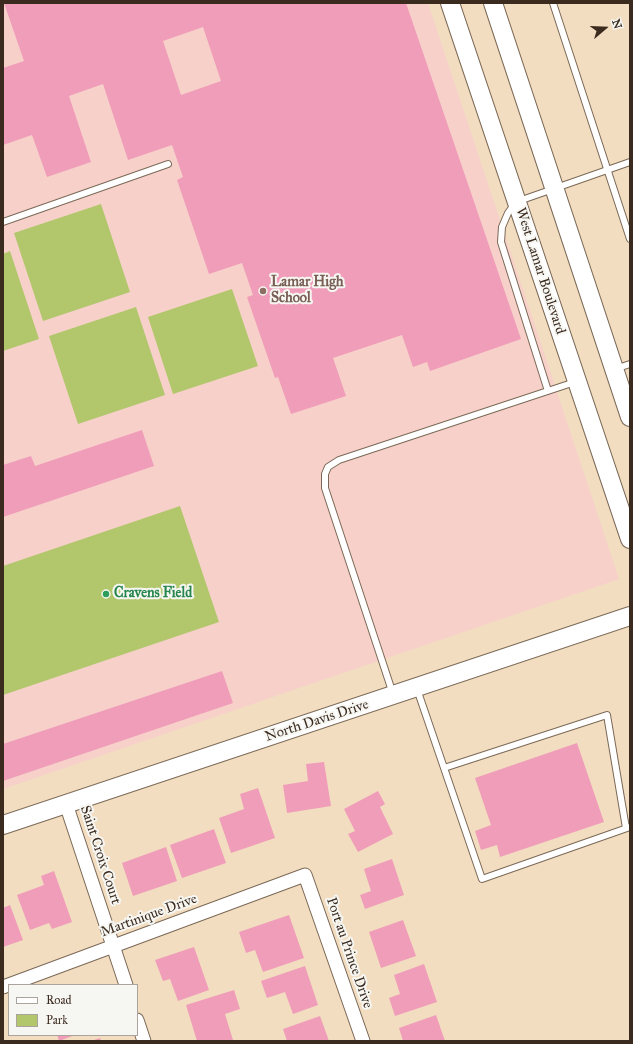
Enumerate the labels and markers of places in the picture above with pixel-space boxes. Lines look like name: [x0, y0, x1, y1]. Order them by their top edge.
place label: Lamar High School: [271, 275, 343, 308]
marker: Lamar High School: [258, 286, 268, 296]
place label: Cravens Field: [114, 586, 192, 602]
marker: Cravens Field: [101, 589, 111, 599]

